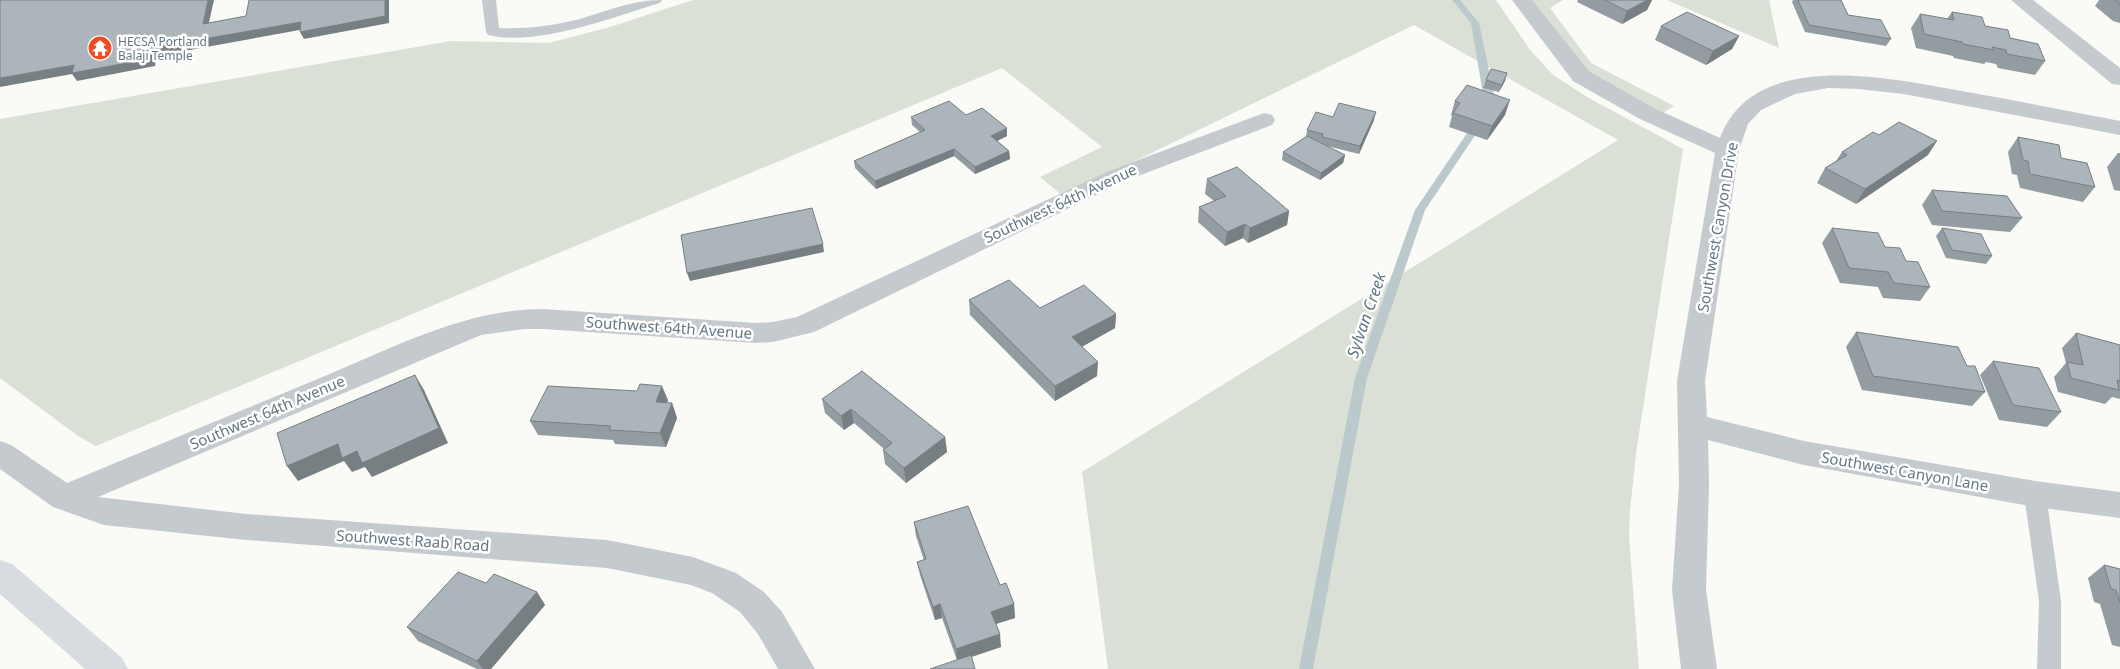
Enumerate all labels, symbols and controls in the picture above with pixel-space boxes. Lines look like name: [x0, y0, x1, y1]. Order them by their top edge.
place label: HECSA Portland Balaji Temple: [118, 33, 207, 64]
temple icon: HECSA Portland Balaji Temple: [87, 35, 113, 61]
street label: Southwest Canyon Drive: [1692, 140, 1742, 314]
street label: Southwest 64th Avenue: [980, 159, 1140, 247]
water label: Sylvan Creek: [1341, 268, 1391, 361]
street label: Southwest 64th Avenue: [585, 311, 753, 343]
street label: Southwest 64th Avenue: [186, 370, 348, 454]
street label: Southwest Canyon Lane: [1820, 446, 1990, 496]
street label: Southwest Raab Road: [336, 525, 490, 555]

